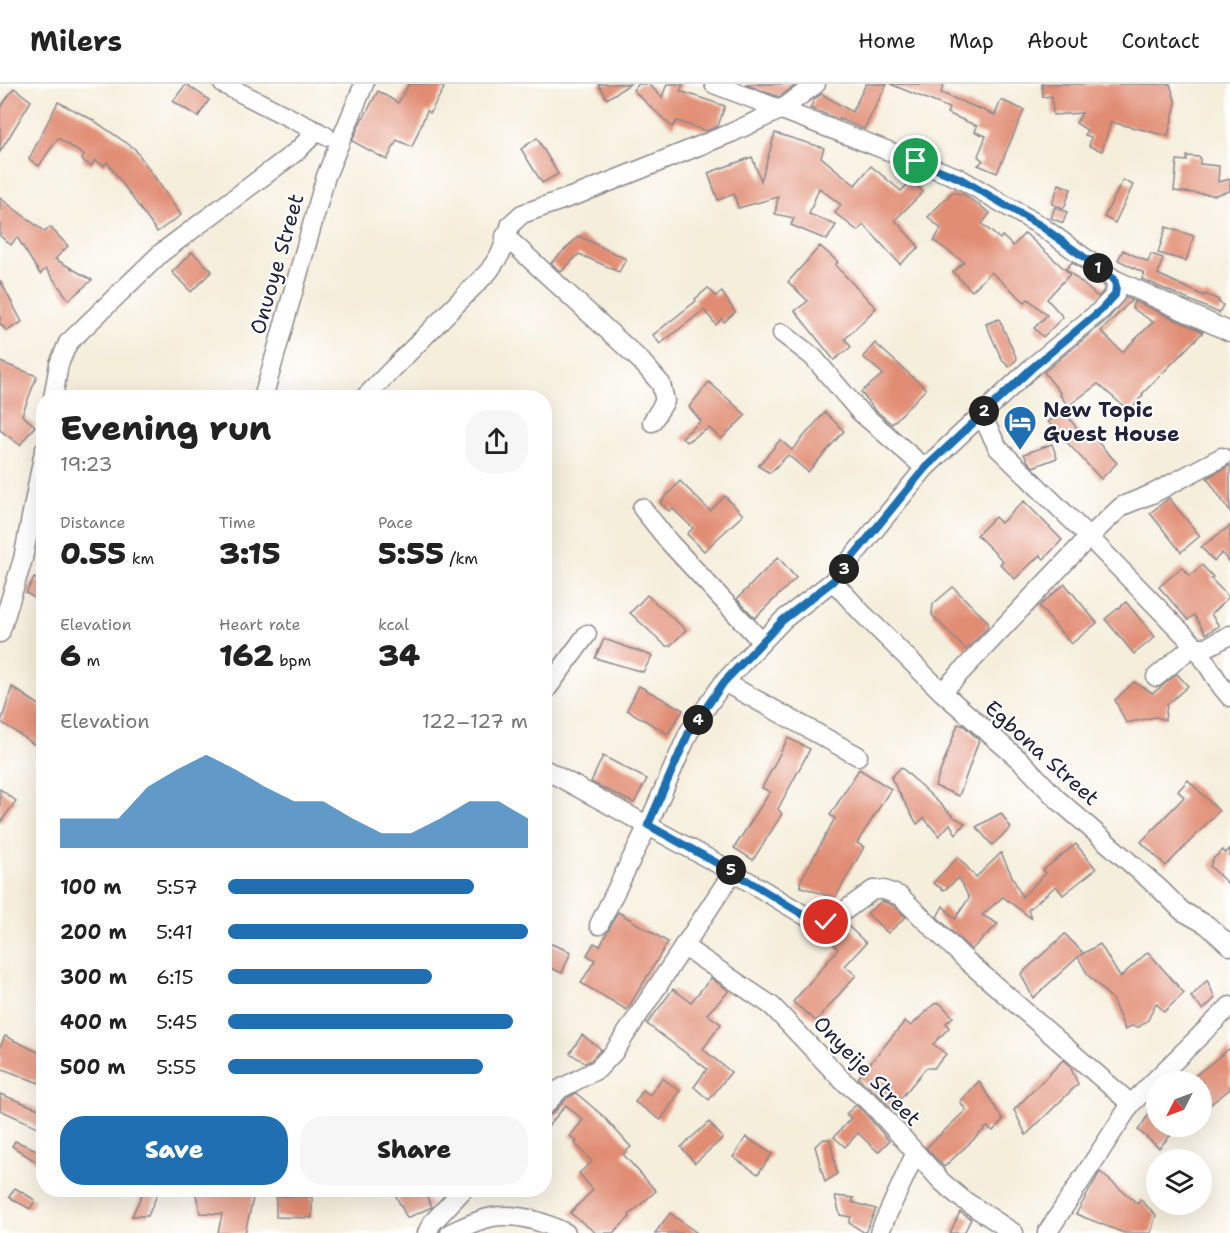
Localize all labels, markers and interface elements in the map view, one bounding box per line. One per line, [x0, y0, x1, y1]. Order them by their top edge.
text: Milers [30, 22, 122, 60]
text: Home [858, 27, 916, 55]
text: Map [949, 27, 994, 55]
text: About [1027, 27, 1088, 55]
text: Contact [1121, 27, 1200, 55]
pin [890, 135, 941, 186]
icon: arrive [899, 144, 932, 177]
street label: Onuoye Street [244, 190, 310, 338]
pin: 1 [1083, 253, 1113, 283]
text: 1 [1094, 257, 1102, 278]
pin: 2 [969, 396, 999, 426]
place label: New Topic Guest House [1043, 396, 1180, 448]
text: 2 [978, 400, 990, 421]
hotel icon: New Topic Guest House [1002, 404, 1038, 451]
text: Evening run [60, 406, 271, 451]
button: share [465, 410, 528, 473]
text: 19:23 [60, 451, 113, 477]
text: Distance [60, 512, 126, 533]
text: Time [219, 512, 256, 533]
text: Pace [378, 512, 413, 533]
text: 0.55 [60, 533, 126, 574]
text: 3:15 [219, 533, 281, 574]
text: 5:55 [378, 533, 444, 574]
text: km [126, 548, 154, 569]
text: /km [444, 548, 478, 569]
pin: 3 [829, 554, 859, 584]
text: 3 [838, 558, 850, 579]
text: Elevation [60, 614, 132, 635]
text: Heart rate [219, 614, 301, 635]
text: kcal [378, 614, 409, 635]
text: 6 [60, 635, 81, 676]
text: 162 [219, 635, 274, 676]
text: 34 [378, 635, 420, 676]
text: m [81, 650, 100, 671]
text: bpm [274, 650, 311, 671]
street label: Egbona Street [979, 694, 1105, 812]
pin: 4 [683, 705, 713, 735]
text: Elevation [60, 708, 150, 734]
text: 122–127 m [422, 708, 528, 734]
text: 4 [692, 709, 704, 730]
pin: 5 [716, 855, 746, 885]
text: 5 [726, 859, 736, 880]
text: 100 m [60, 874, 122, 900]
text: 5:57 [156, 874, 198, 900]
pin [800, 896, 851, 947]
icon: check [809, 905, 842, 938]
text: 200 m [60, 919, 127, 945]
text: 5:41 [156, 919, 193, 945]
text: 300 m [60, 964, 127, 990]
text: 6:15 [156, 964, 194, 990]
text: 400 m [60, 1009, 127, 1035]
text: 5:45 [156, 1009, 197, 1035]
street label: Onyeije Street [807, 1010, 927, 1132]
text: 500 m [60, 1054, 126, 1080]
text: 5:55 [156, 1054, 196, 1080]
north arrow [1146, 1071, 1212, 1137]
map controls [1146, 1071, 1212, 1215]
button: Save [60, 1116, 288, 1185]
button: Share [300, 1116, 528, 1185]
button: layers [1146, 1149, 1212, 1215]

